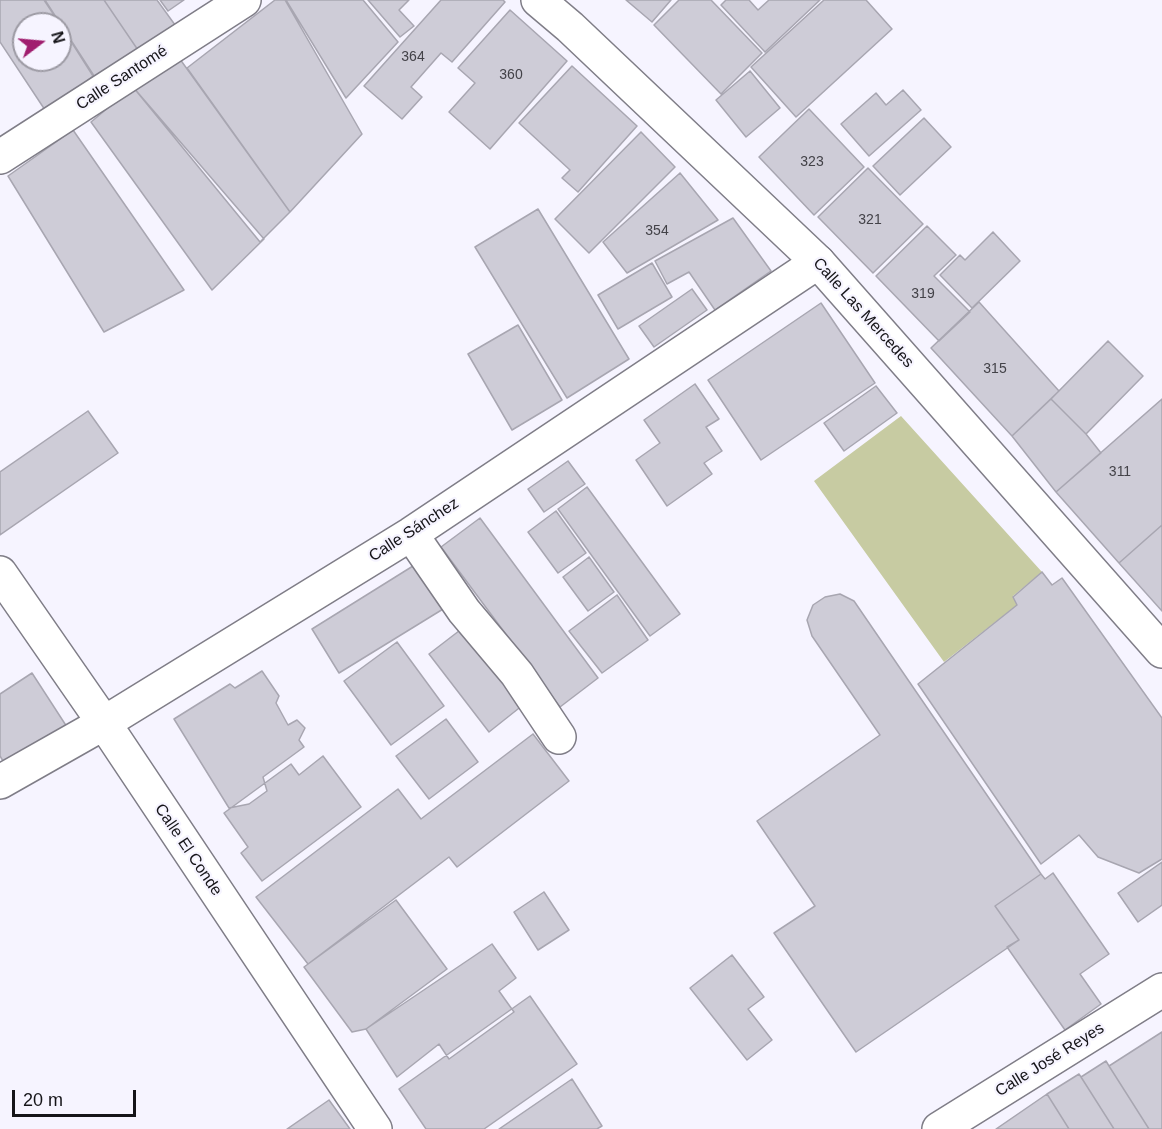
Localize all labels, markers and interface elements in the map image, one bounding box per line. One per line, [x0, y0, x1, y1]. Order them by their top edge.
north arrow [12, 12, 72, 72]
text: N [48, 30, 68, 45]
street label: Calle Santomé [73, 41, 171, 115]
house number: 364 [401, 49, 425, 65]
house number: 360 [499, 67, 523, 83]
house number: 323 [800, 154, 824, 170]
house number: 321 [858, 212, 882, 228]
house number: 354 [645, 223, 669, 239]
street label: Calle Las Mercedes [809, 254, 917, 372]
house number: 319 [911, 286, 935, 302]
house number: 315 [983, 361, 1007, 377]
house number: 311 [1109, 464, 1131, 480]
street label: Calle Sánchez [366, 494, 462, 566]
street label: Calle El Conde [150, 800, 226, 900]
street label: Calle José Reyes [992, 1019, 1108, 1101]
scale bar [15, 1078, 140, 1116]
text: 20 m [23, 1090, 63, 1110]

